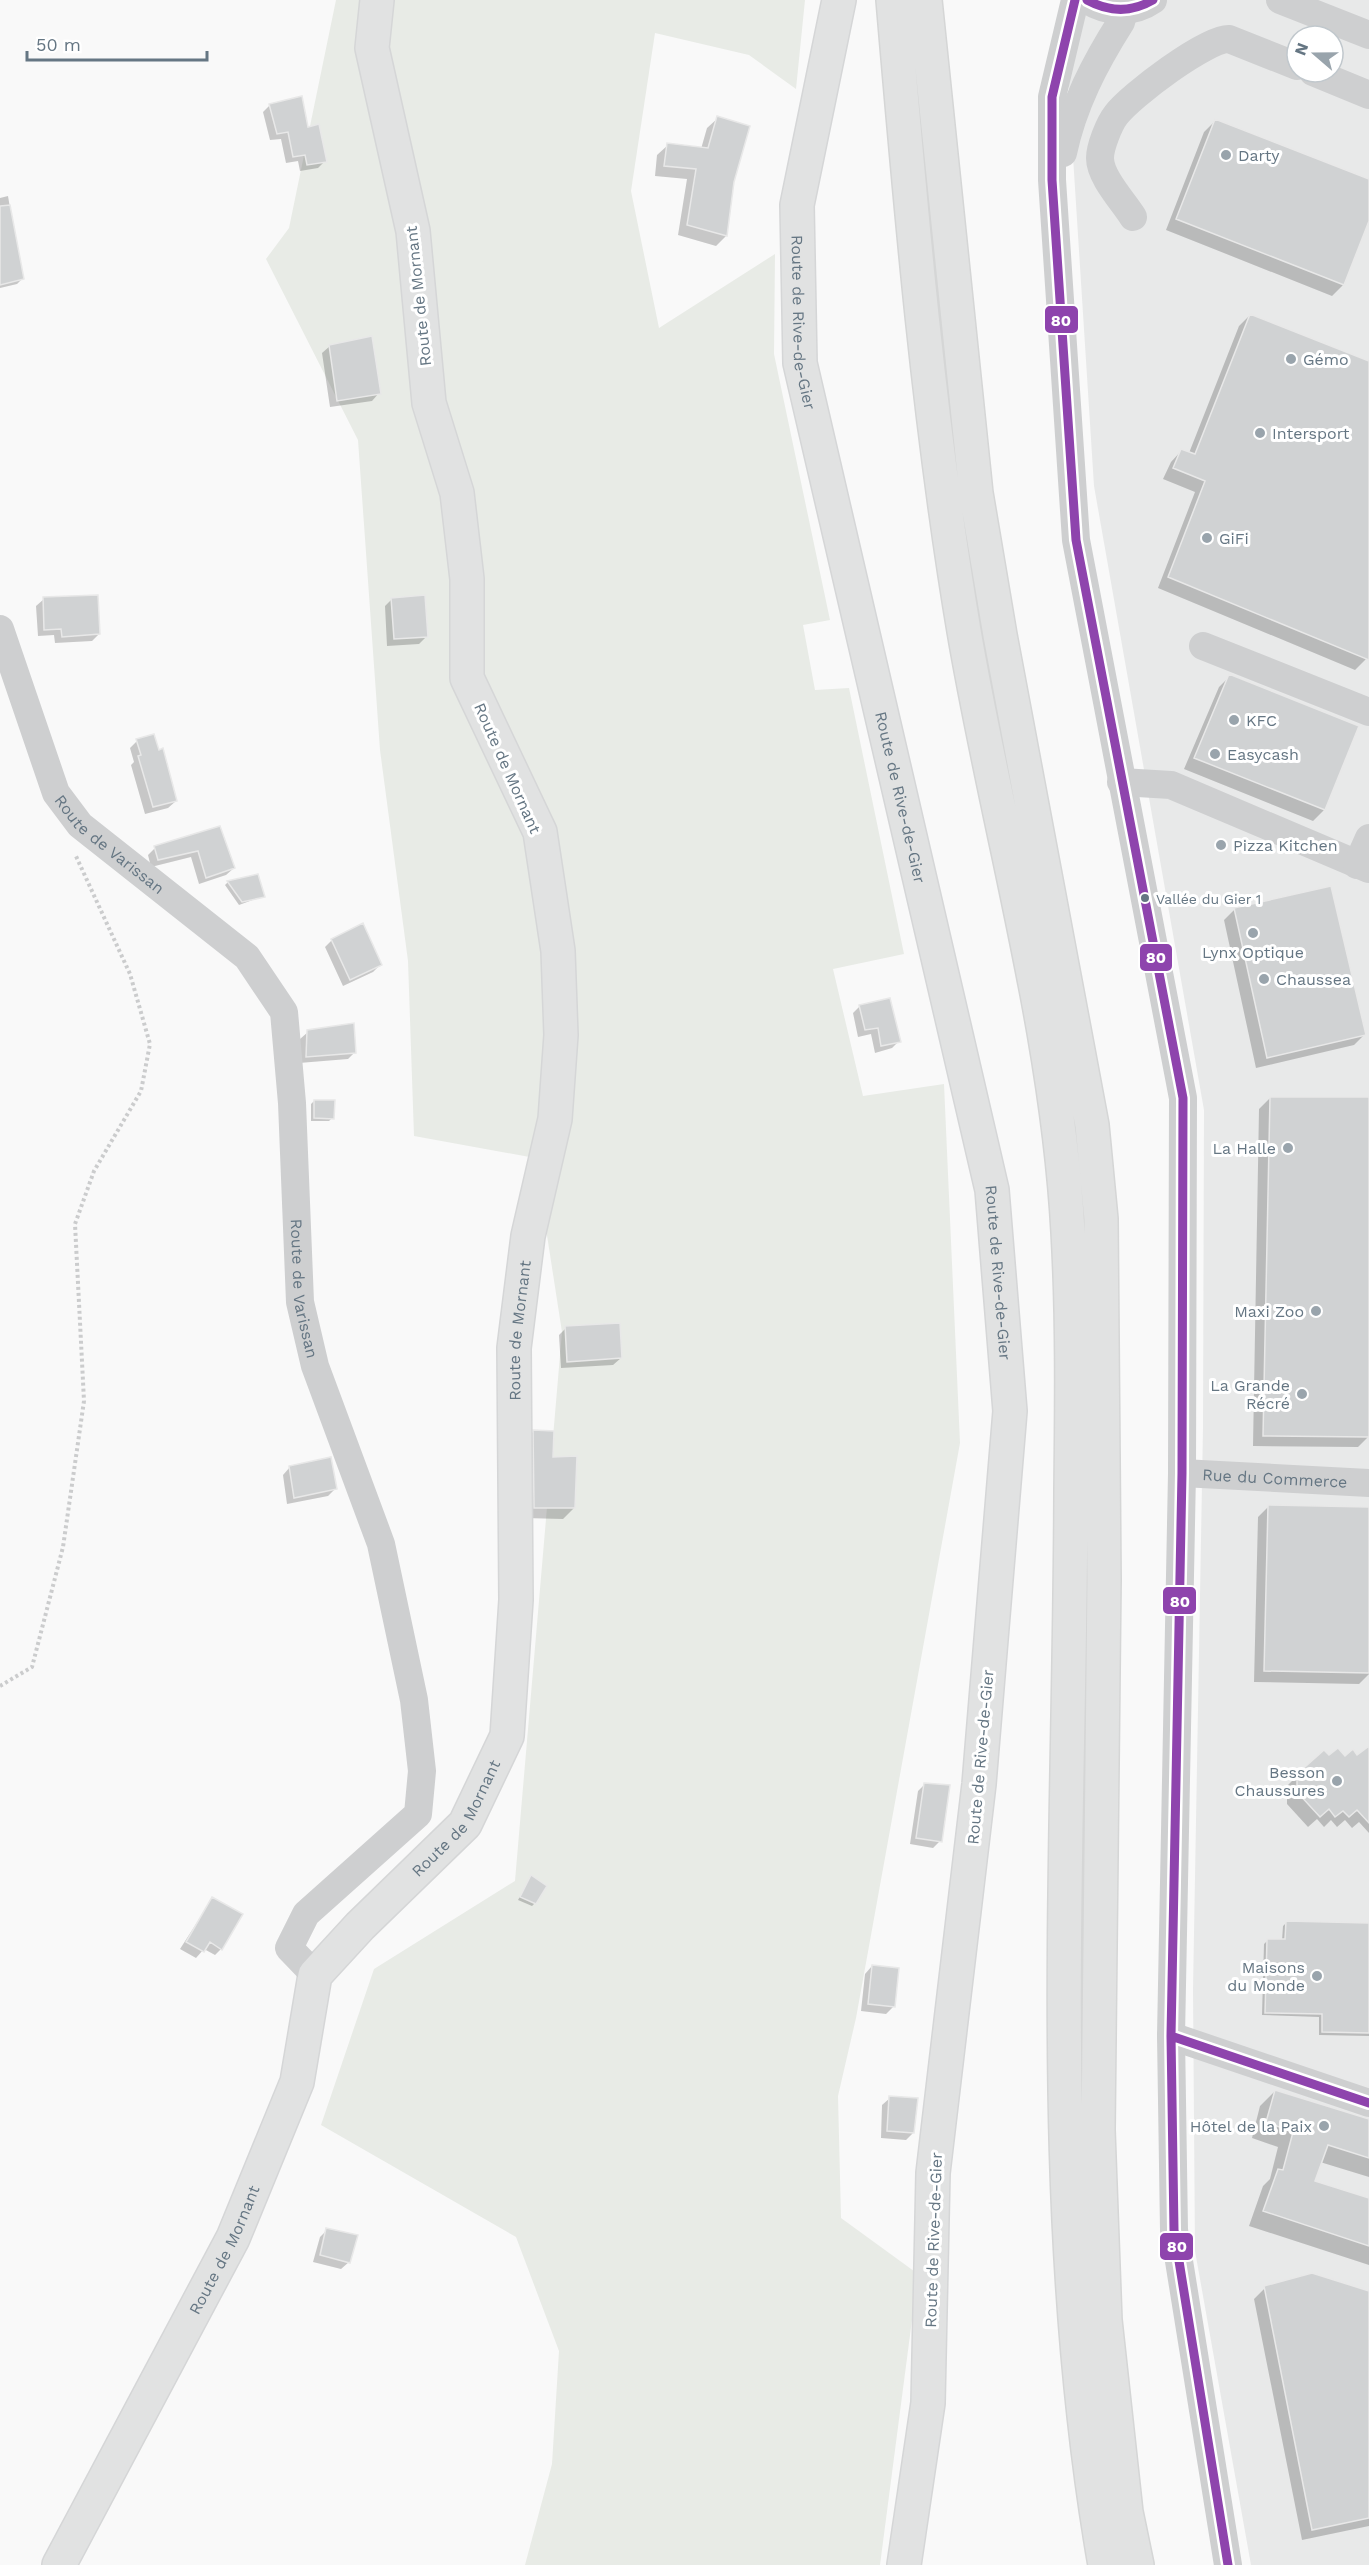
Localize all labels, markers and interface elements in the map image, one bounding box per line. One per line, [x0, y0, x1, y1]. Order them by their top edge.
scale bar [27, 24, 207, 62]
north arrow [1285, 24, 1345, 84]
text: 50 m [36, 34, 81, 55]
text: N [1290, 40, 1312, 58]
place label: Darty [1238, 146, 1280, 165]
marker: Darty [1219, 148, 1233, 162]
street label: Route de Mornant [402, 225, 435, 367]
street label: Route de Rive-de-Gier [788, 235, 820, 412]
line badge: 80 [1044, 305, 1079, 334]
text: 80 [1051, 311, 1071, 330]
place label: Gémo [1303, 350, 1349, 369]
marker: Gémo [1284, 352, 1298, 366]
place label: Intersport [1272, 424, 1350, 443]
marker: Intersport [1253, 426, 1267, 440]
place label: GiFi [1219, 529, 1249, 548]
marker: GiFi [1200, 531, 1214, 545]
street label: Route de Mornant [470, 700, 545, 837]
street label: Route de Rive-de-Gier [871, 710, 930, 885]
place label: KFC [1246, 711, 1277, 730]
marker: KFC [1227, 713, 1241, 727]
place label: Easycash [1227, 745, 1299, 764]
marker: Easycash [1208, 747, 1222, 761]
street label: Route de Varissan [51, 791, 168, 898]
place label: Pizza Kitchen [1233, 836, 1338, 855]
marker: Pizza Kitchen [1214, 838, 1228, 852]
place label: Vallée du Gier 1 [1156, 891, 1261, 907]
marker: Vallée du Gier 1 [1139, 892, 1151, 904]
marker: Lynx Optique [1246, 926, 1260, 940]
line badge: 80 [1139, 943, 1173, 972]
place label: Lynx Optique [1202, 943, 1304, 962]
text: 80 [1146, 948, 1166, 967]
place label: Chaussea [1276, 970, 1351, 989]
marker: Chaussea [1257, 972, 1271, 986]
place label: La Halle [1213, 1139, 1276, 1158]
marker: La Halle [1281, 1141, 1295, 1155]
street label: Route de Rive-de-Gier [982, 1184, 1015, 1361]
street label: Route de Varissan [287, 1218, 322, 1360]
street label: Route de Mornant [505, 1259, 535, 1401]
place label: Maxi Zoo [1234, 1302, 1304, 1321]
marker: Maxi Zoo [1309, 1304, 1323, 1318]
place label: La Grande Récré [1210, 1376, 1290, 1413]
marker: La Grande Récré [1295, 1387, 1309, 1401]
street label: Rue du Commerce [1202, 1465, 1348, 1492]
line badge: 80 [1162, 1586, 1197, 1615]
text: 80 [1170, 1592, 1190, 1611]
street label: Route de Rive-de-Gier [963, 1668, 998, 1845]
street label: Route de Mornant [408, 1757, 504, 1881]
place label: Besson Chaussures [1235, 1763, 1325, 1800]
marker: Besson Chaussures [1330, 1774, 1344, 1788]
place label: Maisons du Monde [1227, 1958, 1305, 1995]
marker: Maisons du Monde [1310, 1969, 1324, 1983]
place label: Hôtel de la Paix [1190, 2117, 1312, 2136]
marker: Hôtel de la Paix [1317, 2119, 1331, 2133]
street label: Route de Rive-de-Gier [921, 2152, 946, 2328]
street label: Route de Mornant [185, 2182, 264, 2318]
line badge: 80 [1159, 2232, 1194, 2261]
text: 80 [1167, 2237, 1187, 2256]

